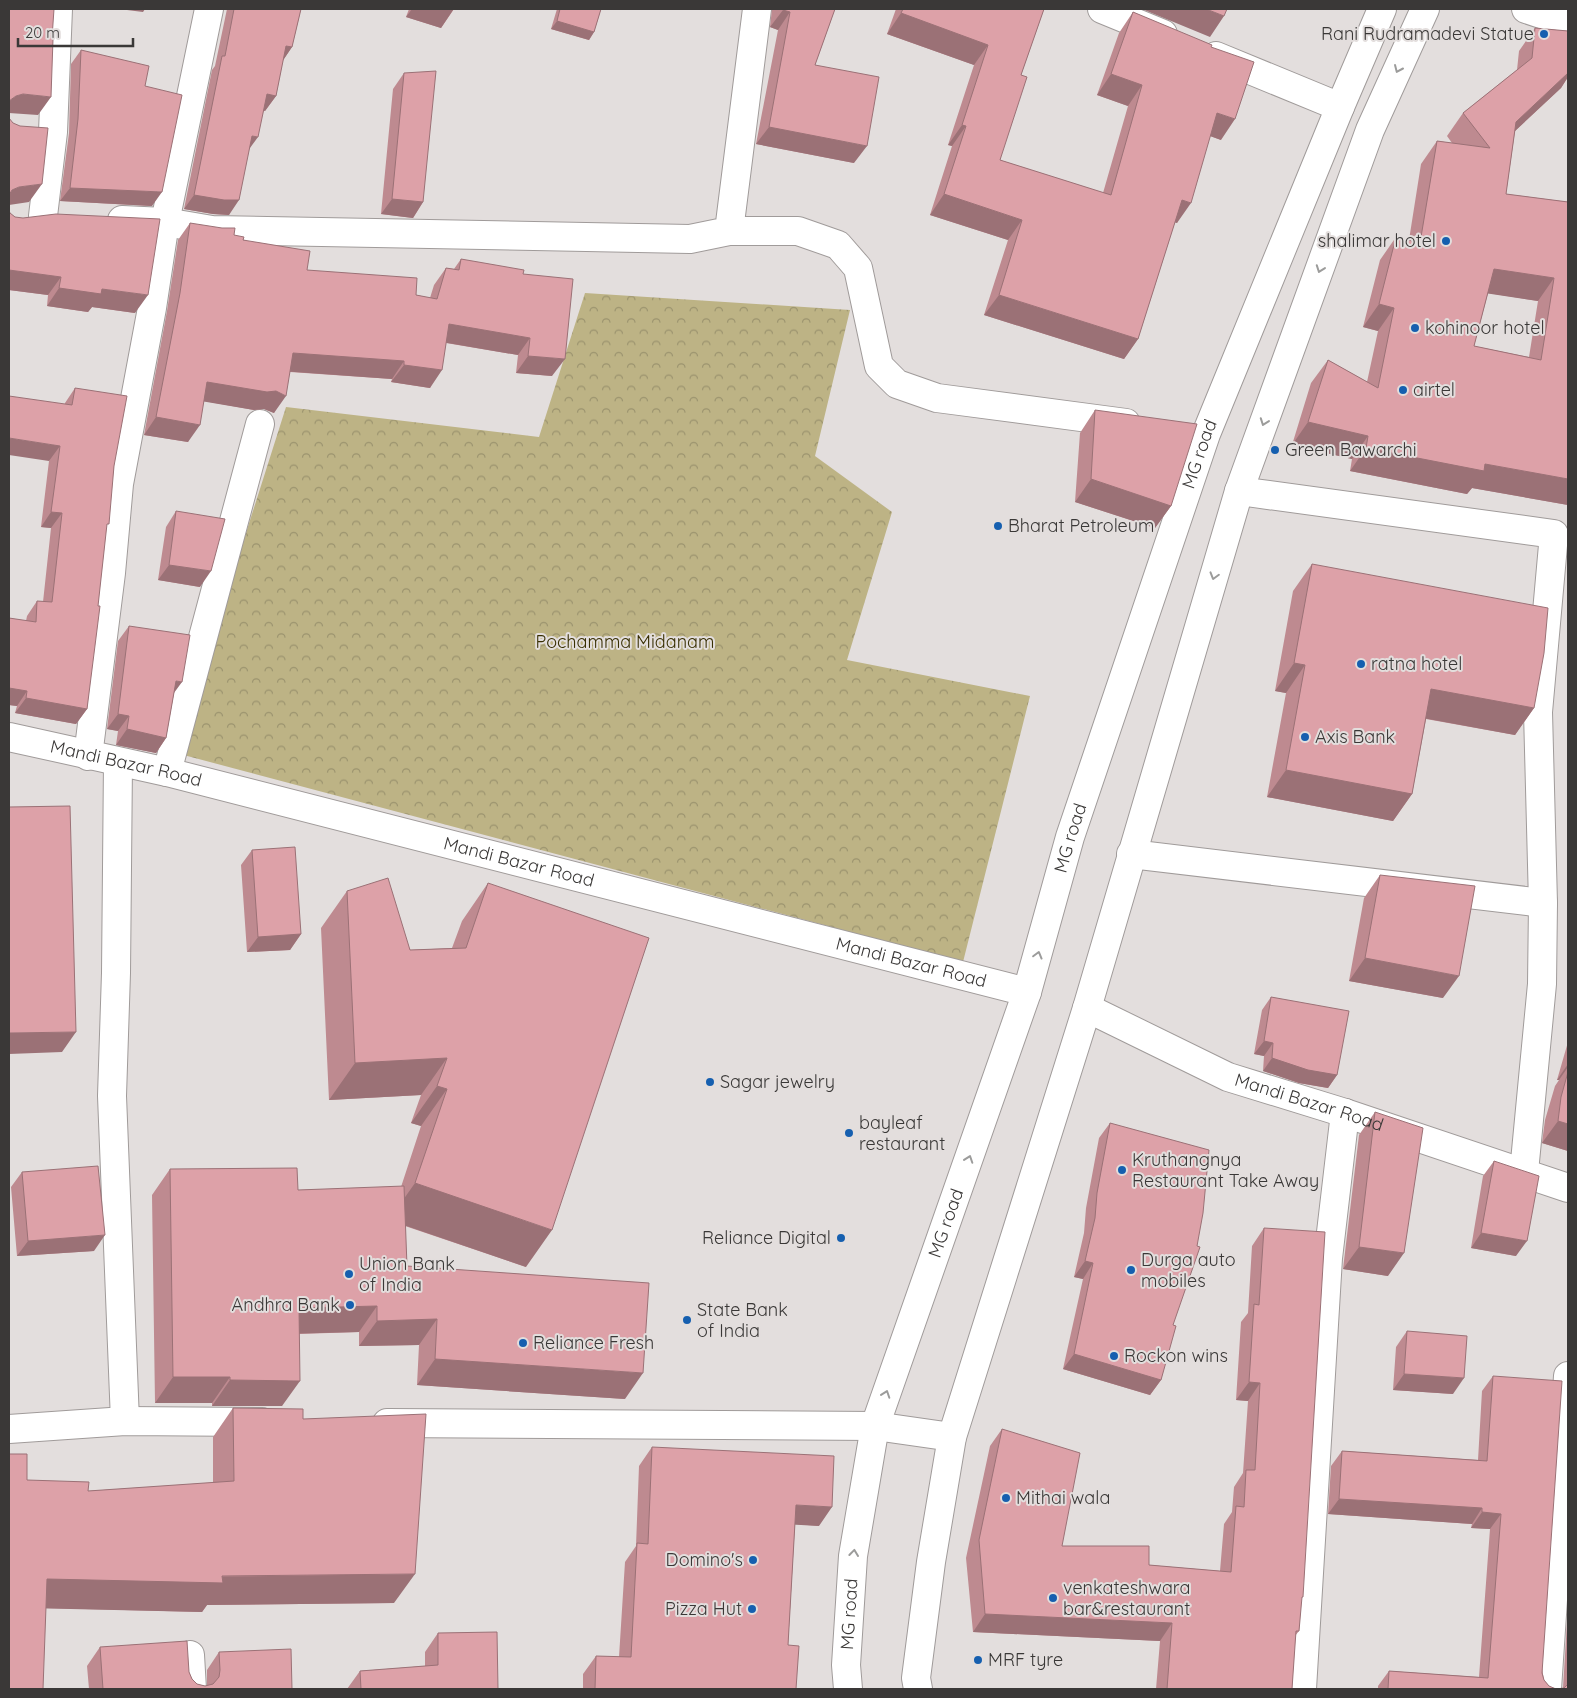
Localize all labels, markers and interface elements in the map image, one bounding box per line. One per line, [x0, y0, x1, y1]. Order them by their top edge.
scale bar [18, 15, 132, 47]
place label: Rani Rudramadevi Statue [1321, 22, 1534, 45]
text: 20 m [25, 23, 60, 42]
marker: Rani Rudramadevi Statue [1538, 28, 1550, 40]
one-way arrow [1394, 64, 1404, 73]
place label: shalimar hotel [1318, 229, 1436, 252]
marker: shalimar hotel [1440, 235, 1452, 247]
one-way arrow [1316, 264, 1326, 273]
place label: kohinoor hotel [1425, 316, 1545, 339]
marker: kohinoor hotel [1409, 322, 1421, 334]
place label: airtel [1413, 378, 1455, 401]
marker: airtel [1397, 384, 1409, 396]
street label: MG road [1176, 416, 1222, 492]
one-way arrow [1260, 417, 1270, 426]
place label: Green Bawarchi [1285, 438, 1417, 461]
marker: Green Bawarchi [1269, 444, 1281, 456]
place label: Bharat Petroleum [1008, 514, 1154, 537]
marker: Bharat Petroleum [992, 520, 1004, 532]
one-way arrow [1209, 572, 1219, 580]
park label: Pochamma Midanam [536, 630, 714, 653]
place label: ratna hotel [1371, 652, 1462, 675]
marker: ratna hotel [1355, 658, 1367, 670]
place label: Axis Bank [1315, 725, 1395, 748]
marker: Axis Bank [1299, 731, 1311, 743]
street label: Mandi Bazar Road [48, 735, 204, 791]
street label: MG road [1049, 800, 1092, 875]
street label: Mandi Bazar Road [441, 831, 597, 892]
street label: Mandi Bazar Road [834, 932, 989, 992]
one-way arrow [1032, 951, 1042, 960]
street label: Mandi Bazar Road [1232, 1068, 1387, 1136]
place label: Sagar jewelry [720, 1070, 835, 1093]
marker: Sagar jewelry [704, 1076, 716, 1088]
place label: bayleaf restaurant [859, 1111, 945, 1155]
marker: bayleaf restaurant [843, 1127, 855, 1139]
place label: Kruthangnya Restaurant Take Away [1132, 1148, 1319, 1192]
one-way arrow [963, 1155, 973, 1163]
marker: Kruthangnya Restaurant Take Away [1116, 1164, 1128, 1176]
street label: MG road [923, 1185, 968, 1261]
place label: Reliance Digital [702, 1226, 831, 1249]
marker: Reliance Digital [835, 1232, 847, 1244]
place label: Durga auto mobiles [1141, 1248, 1236, 1292]
place label: Union Bank of India [359, 1252, 455, 1296]
marker: Durga auto mobiles [1125, 1264, 1137, 1276]
marker: Union Bank of India [343, 1268, 355, 1280]
place label: Andhra Bank [232, 1293, 340, 1316]
place label: State Bank of India [697, 1298, 788, 1342]
marker: Andhra Bank [344, 1299, 356, 1311]
marker: State Bank of India [681, 1314, 693, 1326]
place label: Reliance Fresh [533, 1331, 654, 1354]
marker: Reliance Fresh [517, 1337, 529, 1349]
place label: Rockon wins [1124, 1344, 1228, 1367]
marker: Rockon wins [1108, 1350, 1120, 1362]
one-way arrow [880, 1391, 890, 1399]
place label: Mithai wala [1016, 1486, 1110, 1509]
marker: Mithai wala [1000, 1492, 1012, 1504]
place label: Domino's [666, 1548, 743, 1571]
one-way arrow [848, 1549, 859, 1557]
marker: Domino's [747, 1554, 759, 1566]
place label: venkateshwara bar&restaurant [1063, 1576, 1190, 1620]
street label: MG road [835, 1578, 863, 1651]
marker: venkateshwara bar&restaurant [1047, 1592, 1059, 1604]
place label: Pizza Hut [665, 1597, 742, 1620]
marker: Pizza Hut [746, 1603, 758, 1615]
place label: MRF tyre [988, 1648, 1063, 1671]
marker: MRF tyre [972, 1654, 984, 1666]

